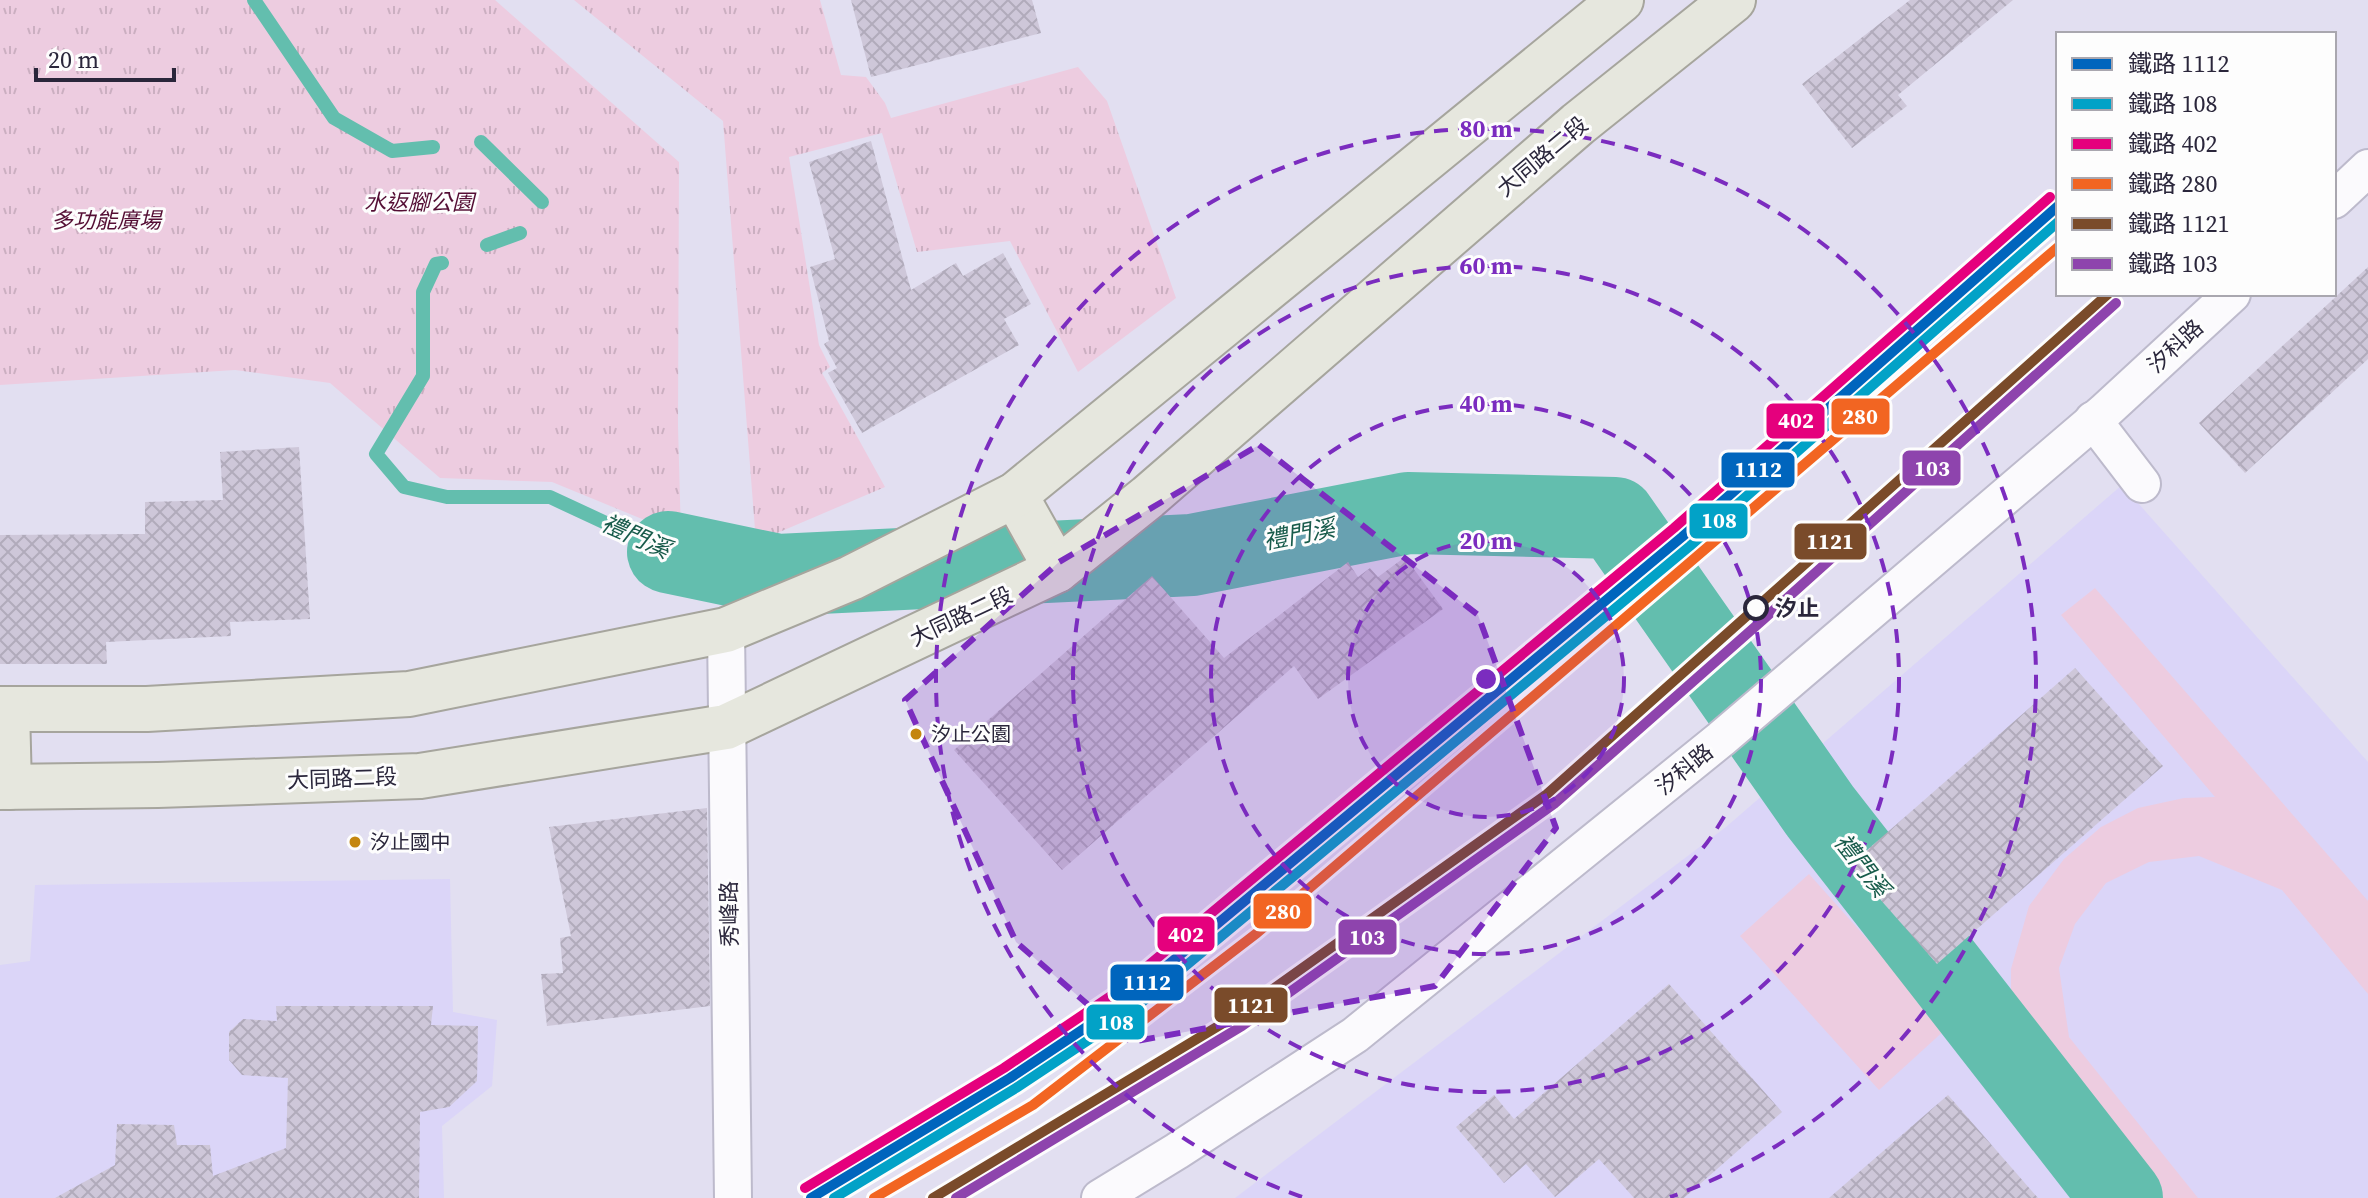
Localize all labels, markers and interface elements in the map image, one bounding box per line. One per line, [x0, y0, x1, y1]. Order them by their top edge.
scale bar [36, 32, 174, 82]
legend [2056, 32, 2336, 296]
text: 20 m [48, 43, 99, 76]
text: 鐵路 1112 [2128, 47, 2230, 80]
text: 鐵路 108 [2128, 87, 2218, 120]
street label: 大同路二段 [1490, 109, 1594, 203]
text: 80 m [1460, 112, 1513, 145]
text: 鐵路 402 [2128, 127, 2218, 160]
text: 鐵路 280 [2128, 167, 2218, 200]
park label: 水返腳公園 [364, 187, 477, 217]
park label: 多功能廣場 [51, 205, 164, 235]
text: 鐵路 1121 [2128, 207, 2230, 240]
text: 鐵路 103 [2128, 247, 2218, 280]
text: 60 m [1460, 249, 1513, 282]
street label: 汐科路 [2141, 313, 2209, 379]
text: 40 m [1460, 387, 1513, 420]
line badge: 280 [1830, 397, 1891, 436]
text: 280 [1842, 401, 1878, 431]
line badge: 402 [1765, 402, 1826, 440]
text: 402 [1778, 405, 1814, 435]
line badge: 103 [1901, 449, 1962, 487]
line badge: 1112 [1720, 451, 1796, 489]
text: 103 [1914, 453, 1950, 483]
text: 1112 [1734, 454, 1782, 484]
line badge: 108 [1688, 502, 1749, 540]
text: 108 [1701, 505, 1737, 535]
water label: 禮門溪 [596, 506, 678, 567]
water label: 禮門溪 [1261, 510, 1340, 557]
line badge: 1121 [1793, 522, 1868, 561]
text: 20 m [1460, 524, 1513, 557]
text: 1121 [1806, 526, 1854, 556]
street label: 大同路二段 [905, 579, 1017, 653]
place label: 汐止 [1775, 593, 1819, 623]
marker: 汐止 [1744, 596, 1768, 620]
centre of rings [1472, 665, 1500, 693]
place label: 汐止公園 [931, 720, 1011, 748]
marker: 汐止公園 [908, 726, 924, 742]
street label: 汐科路 [1649, 737, 1719, 801]
street label: 大同路二段 [287, 761, 397, 795]
water label: 禮門溪 [1827, 826, 1899, 906]
place label: 汐止國中 [370, 828, 450, 856]
marker: 汐止國中 [347, 834, 363, 850]
street label: 秀峰路 [713, 881, 745, 947]
line badge: 280 [1252, 892, 1313, 930]
text: 280 [1265, 896, 1301, 926]
line badge: 402 [1156, 915, 1216, 953]
line badge: 103 [1337, 918, 1398, 956]
text: 402 [1168, 919, 1204, 949]
text: 103 [1349, 922, 1385, 952]
line badge: 1112 [1109, 963, 1185, 1002]
text: 1112 [1123, 967, 1171, 997]
line badge: 1121 [1213, 986, 1289, 1024]
text: 1121 [1227, 990, 1275, 1020]
line badge: 108 [1085, 1003, 1146, 1041]
text: 108 [1098, 1007, 1134, 1037]

